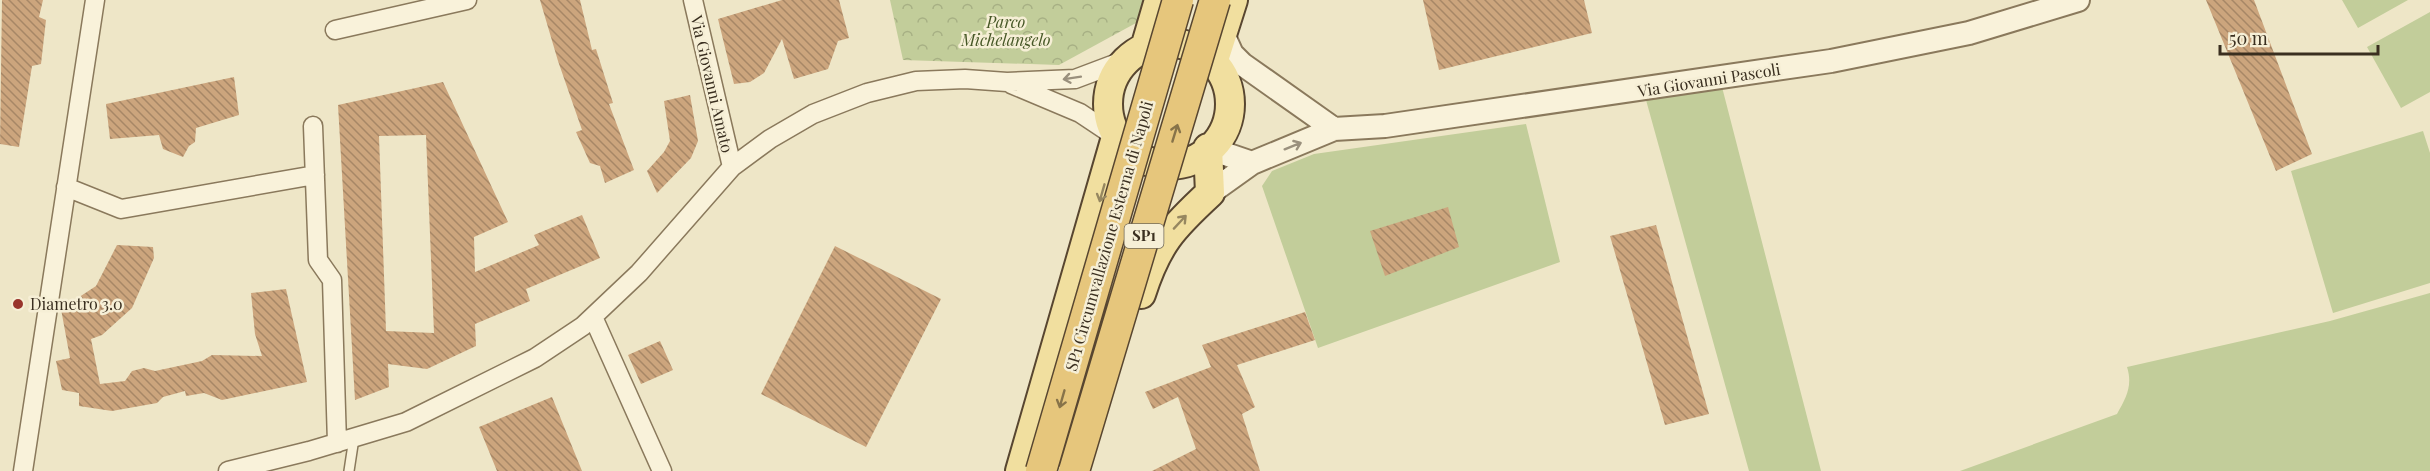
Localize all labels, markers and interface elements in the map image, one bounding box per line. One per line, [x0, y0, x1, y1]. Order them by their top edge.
park label: Parco Michelangelo [960, 11, 1051, 50]
street label: Via Giovanni Amato [686, 12, 739, 155]
scale bar [2220, 18, 2378, 56]
text: 50 m [2229, 26, 2268, 50]
street label: Via Giovanni Pascoli [1635, 58, 1782, 101]
one-way arrow [1063, 72, 1083, 83]
street label: SP1 Circumvallazione Esterna di Napoli [1061, 99, 1157, 373]
one-way arrow [1170, 124, 1181, 143]
one-way arrow [1283, 140, 1302, 151]
one-way arrow [1096, 183, 1107, 202]
one-way arrow [1173, 214, 1187, 229]
road number: SP1 [1124, 224, 1164, 248]
place label: Diametro 3.0 [30, 293, 123, 314]
marker: Diametro 3.0 [11, 297, 25, 311]
one-way arrow [1056, 389, 1067, 408]

